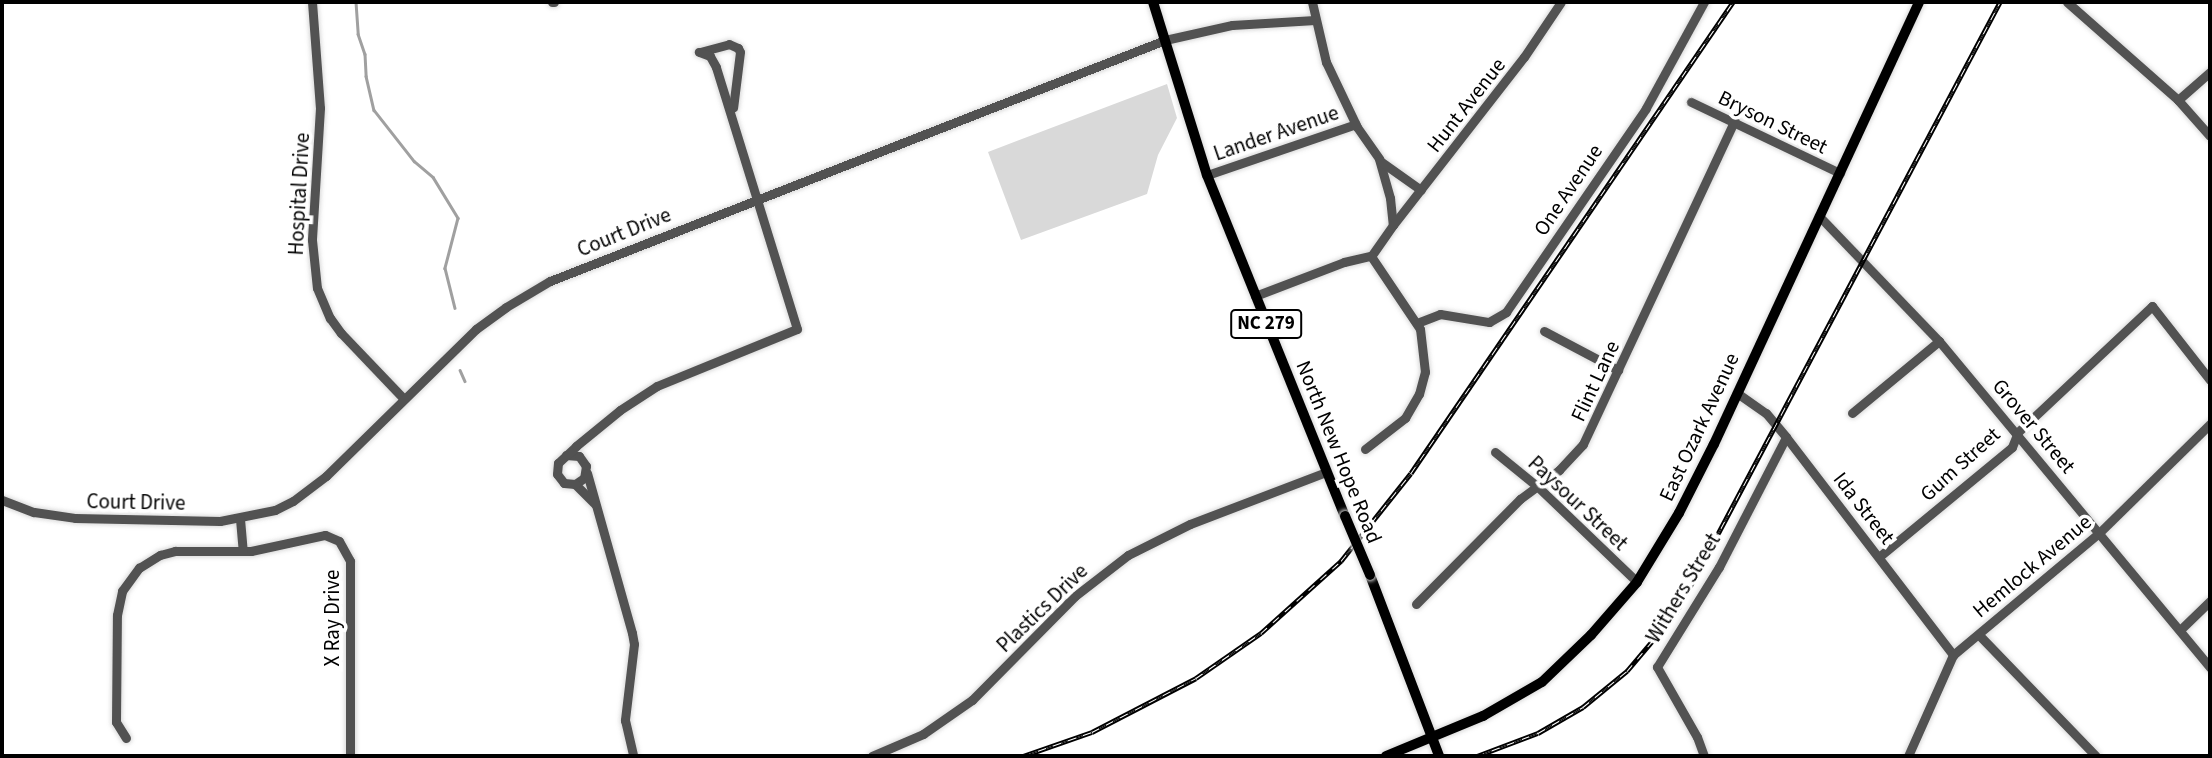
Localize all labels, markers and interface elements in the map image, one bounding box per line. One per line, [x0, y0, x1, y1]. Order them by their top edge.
street label: Hunt Avenue [1421, 53, 1511, 157]
street label: Bryson Street [1714, 85, 1832, 159]
street label: Lander Avenue [1210, 100, 1342, 166]
street label: Hospital Drive [283, 132, 315, 256]
street label: One Avenue [1528, 140, 1608, 240]
street label: Court Drive [573, 202, 675, 262]
road number: NC 279 [1229, 308, 1303, 340]
street label: Flint Lane [1565, 337, 1625, 425]
street label: East Ozark Avenue [1654, 349, 1744, 505]
street label: North New Hope Road [1291, 357, 1387, 547]
street label: Grover Street [1987, 374, 2081, 478]
street label: Gum Street [1915, 422, 2005, 506]
street label: Paysour Street [1523, 450, 1633, 556]
street label: Ida Street [1828, 467, 1900, 549]
street label: Court Drive [86, 489, 186, 515]
street label: Hemlock Avenue [1968, 509, 2096, 623]
street label: Withers Street [1640, 529, 1726, 647]
street label: Plastics Drive [991, 558, 1093, 658]
street label: X Ray Drive [319, 570, 345, 666]

